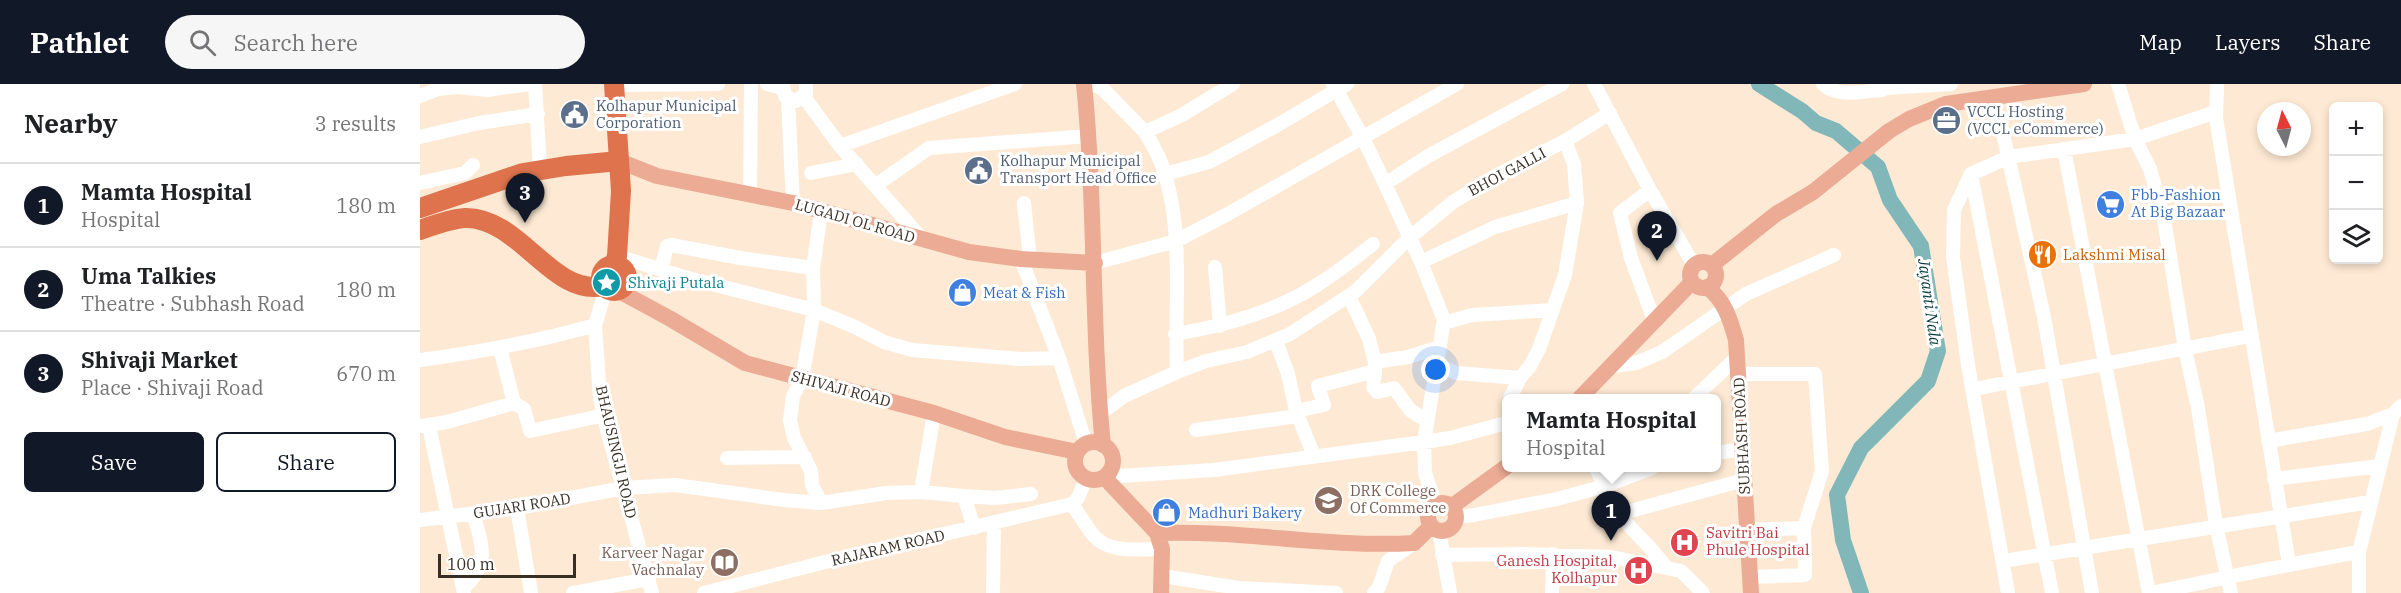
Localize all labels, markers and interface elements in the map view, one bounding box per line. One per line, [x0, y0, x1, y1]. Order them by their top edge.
search box [165, 15, 585, 69]
text: Pathlet [30, 24, 129, 61]
icon: search [186, 26, 219, 59]
text: Search here [234, 28, 358, 57]
text: Map [2139, 28, 2182, 56]
text: Layers [2215, 28, 2281, 56]
text: Share [2314, 28, 2371, 56]
place label: Kolhapur Municipal Corporation [596, 96, 737, 132]
public building icon: Kolhapur Municipal Corporation [559, 99, 591, 131]
place label: VCCL Hosting (VCCL eCommerce) [1967, 102, 2104, 138]
north arrow [2257, 102, 2311, 156]
map controls [2329, 102, 2383, 264]
button: + [2329, 102, 2383, 156]
office icon: VCCL Hosting (VCCL eCommerce) [1930, 105, 1962, 137]
text: Nearby [24, 106, 118, 140]
text: 3 results [315, 110, 396, 137]
street label: BHOI GALLI [1465, 143, 1549, 200]
place label: Kolhapur Municipal Transport Head Office [1000, 151, 1156, 187]
public building icon: Kolhapur Municipal Transport Head Office [963, 154, 995, 186]
button: − [2329, 156, 2383, 210]
pin: 3 [506, 174, 544, 223]
text: Mamta Hospital [81, 177, 252, 206]
place label: Fbb-Fashion At Big Bazaar [2131, 185, 2226, 221]
supermarket icon: Fbb-Fashion At Big Bazaar [2094, 188, 2126, 220]
text: 1 [38, 192, 50, 219]
text: 180 m [336, 192, 396, 219]
street label: LUGADI OL ROAD [793, 194, 917, 247]
text: Hospital [81, 206, 160, 233]
button: layers [2329, 210, 2383, 264]
pin: 2 [1638, 212, 1676, 261]
restaurant icon: Lakshmi Misal [2026, 239, 2058, 271]
place label: Lakshmi Misal [2063, 245, 2166, 264]
water label: Jayanti Nala [1914, 256, 1946, 347]
text: Uma Talkies [81, 261, 216, 290]
place icon: Shivaji Putala [591, 267, 623, 299]
place label: Shivaji Putala [628, 273, 725, 292]
text: 2 [38, 276, 50, 303]
text: 180 m [336, 276, 396, 303]
shop icon: Meat & Fish [946, 277, 978, 309]
place label: Meat & Fish [983, 283, 1066, 302]
text: Theatre · Subhash Road [81, 290, 305, 317]
text: Shivaji Market [81, 345, 238, 374]
your location [1421, 355, 1450, 384]
text: 3 [38, 360, 50, 387]
text: 670 m [336, 360, 396, 387]
street label: SHIVAJI ROAD [789, 366, 893, 411]
text: Place · Shivaji Road [81, 374, 264, 401]
street label: SUBHASH ROAD [1729, 377, 1754, 495]
street label: BHAUSINGJI ROAD [592, 383, 641, 520]
popup [1502, 394, 1721, 472]
text: Mamta Hospital [1526, 405, 1697, 434]
button: Save [24, 432, 204, 492]
button: Share [216, 432, 396, 492]
text: Hospital [1526, 434, 1606, 461]
place label: DRK College Of Commerce [1350, 481, 1446, 517]
school or university icon: DRK College Of Commerce [1313, 484, 1345, 516]
street label: GUJARI ROAD [472, 488, 572, 523]
pin: 1 [1592, 492, 1630, 541]
shop icon: Madhuri Bakery [1151, 497, 1183, 529]
place label: Madhuri Bakery [1188, 503, 1302, 522]
place label: Savitri Bai Phule Hospital [1706, 523, 1810, 559]
street label: RAJARAM ROAD [829, 525, 946, 570]
hospital icon: Savitri Bai Phule Hospital [1669, 526, 1701, 558]
place label: Karveer Nagar Vachnalay [602, 543, 704, 579]
library icon: Karveer Nagar Vachnalay [709, 546, 741, 578]
scale bar [438, 551, 576, 578]
place label: Ganesh Hospital, Kolhapur [1496, 551, 1617, 587]
text: 100 m [447, 554, 495, 574]
hospital icon: Ganesh Hospital, Kolhapur [1622, 554, 1654, 586]

